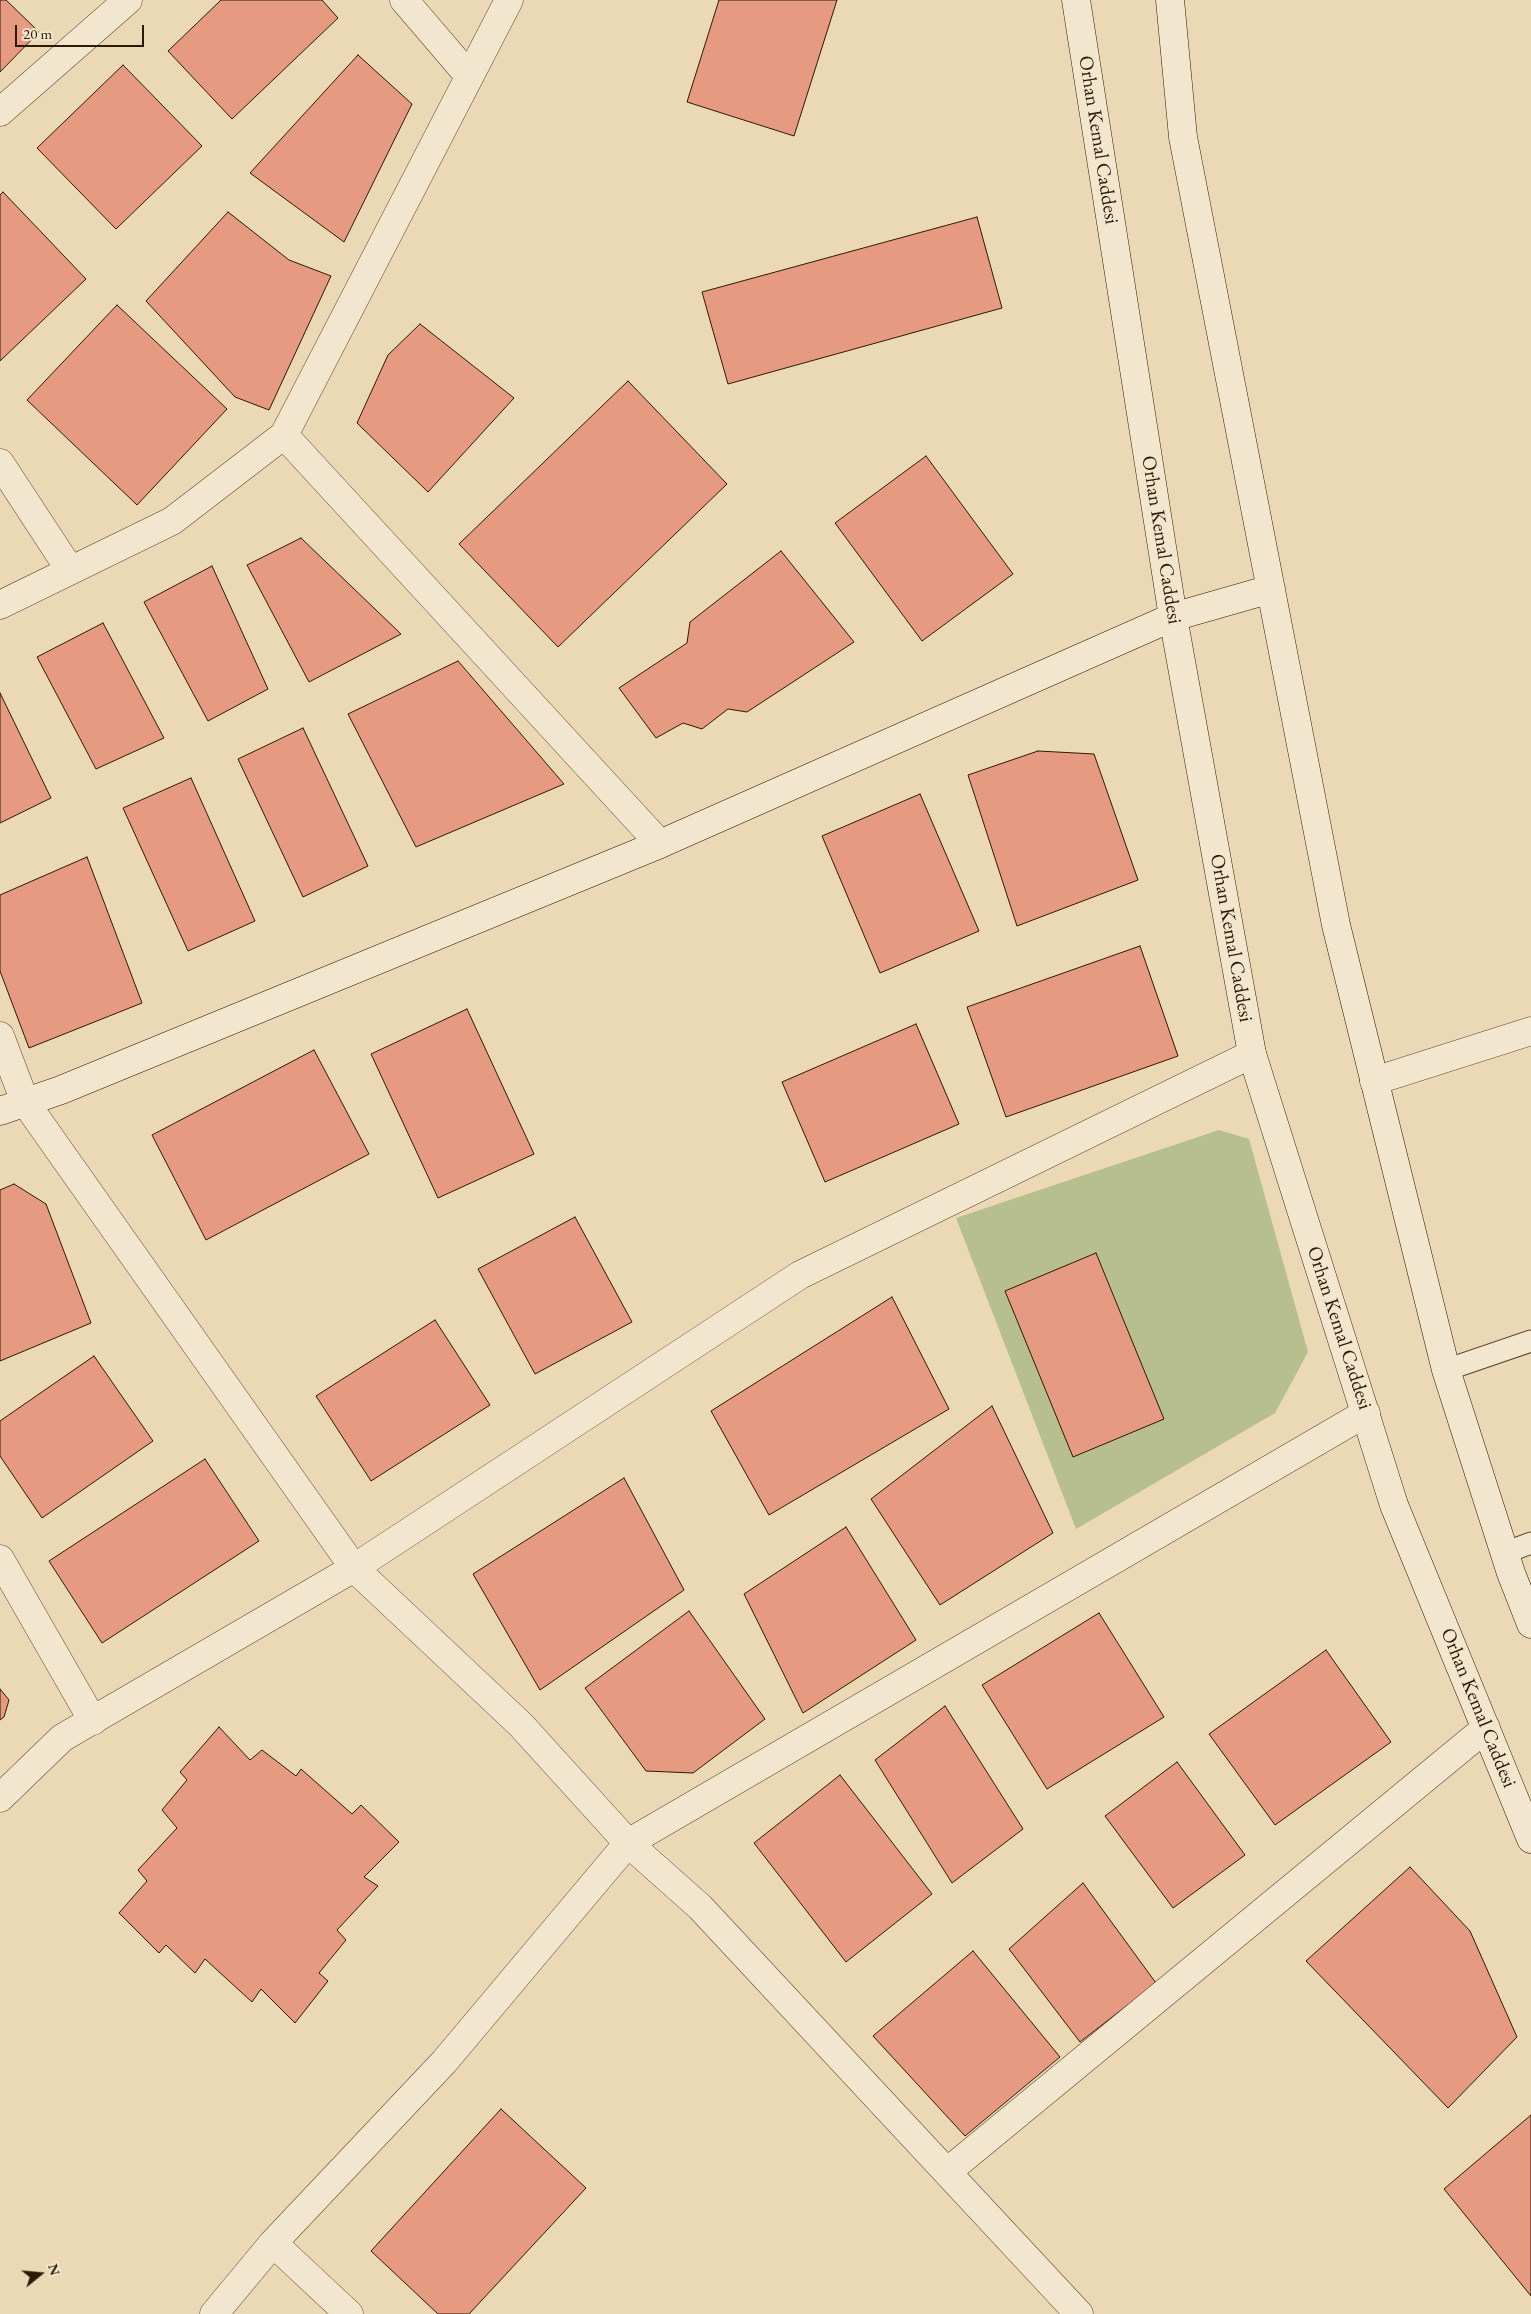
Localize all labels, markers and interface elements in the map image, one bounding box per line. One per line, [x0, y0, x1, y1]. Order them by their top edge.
scale bar [18, 15, 146, 47]
text: 20 m [23, 24, 52, 43]
street label: Orhan Kemal Caddesi [1073, 54, 1123, 226]
street label: Orhan Kemal Caddesi [1136, 454, 1186, 626]
street label: Orhan Kemal Caddesi [1204, 852, 1258, 1024]
street label: Orhan Kemal Caddesi [1301, 1243, 1377, 1413]
street label: Orhan Kemal Caddesi [1435, 1625, 1521, 1791]
north arrow [15, 2249, 65, 2299]
text: N [44, 2262, 65, 2278]

